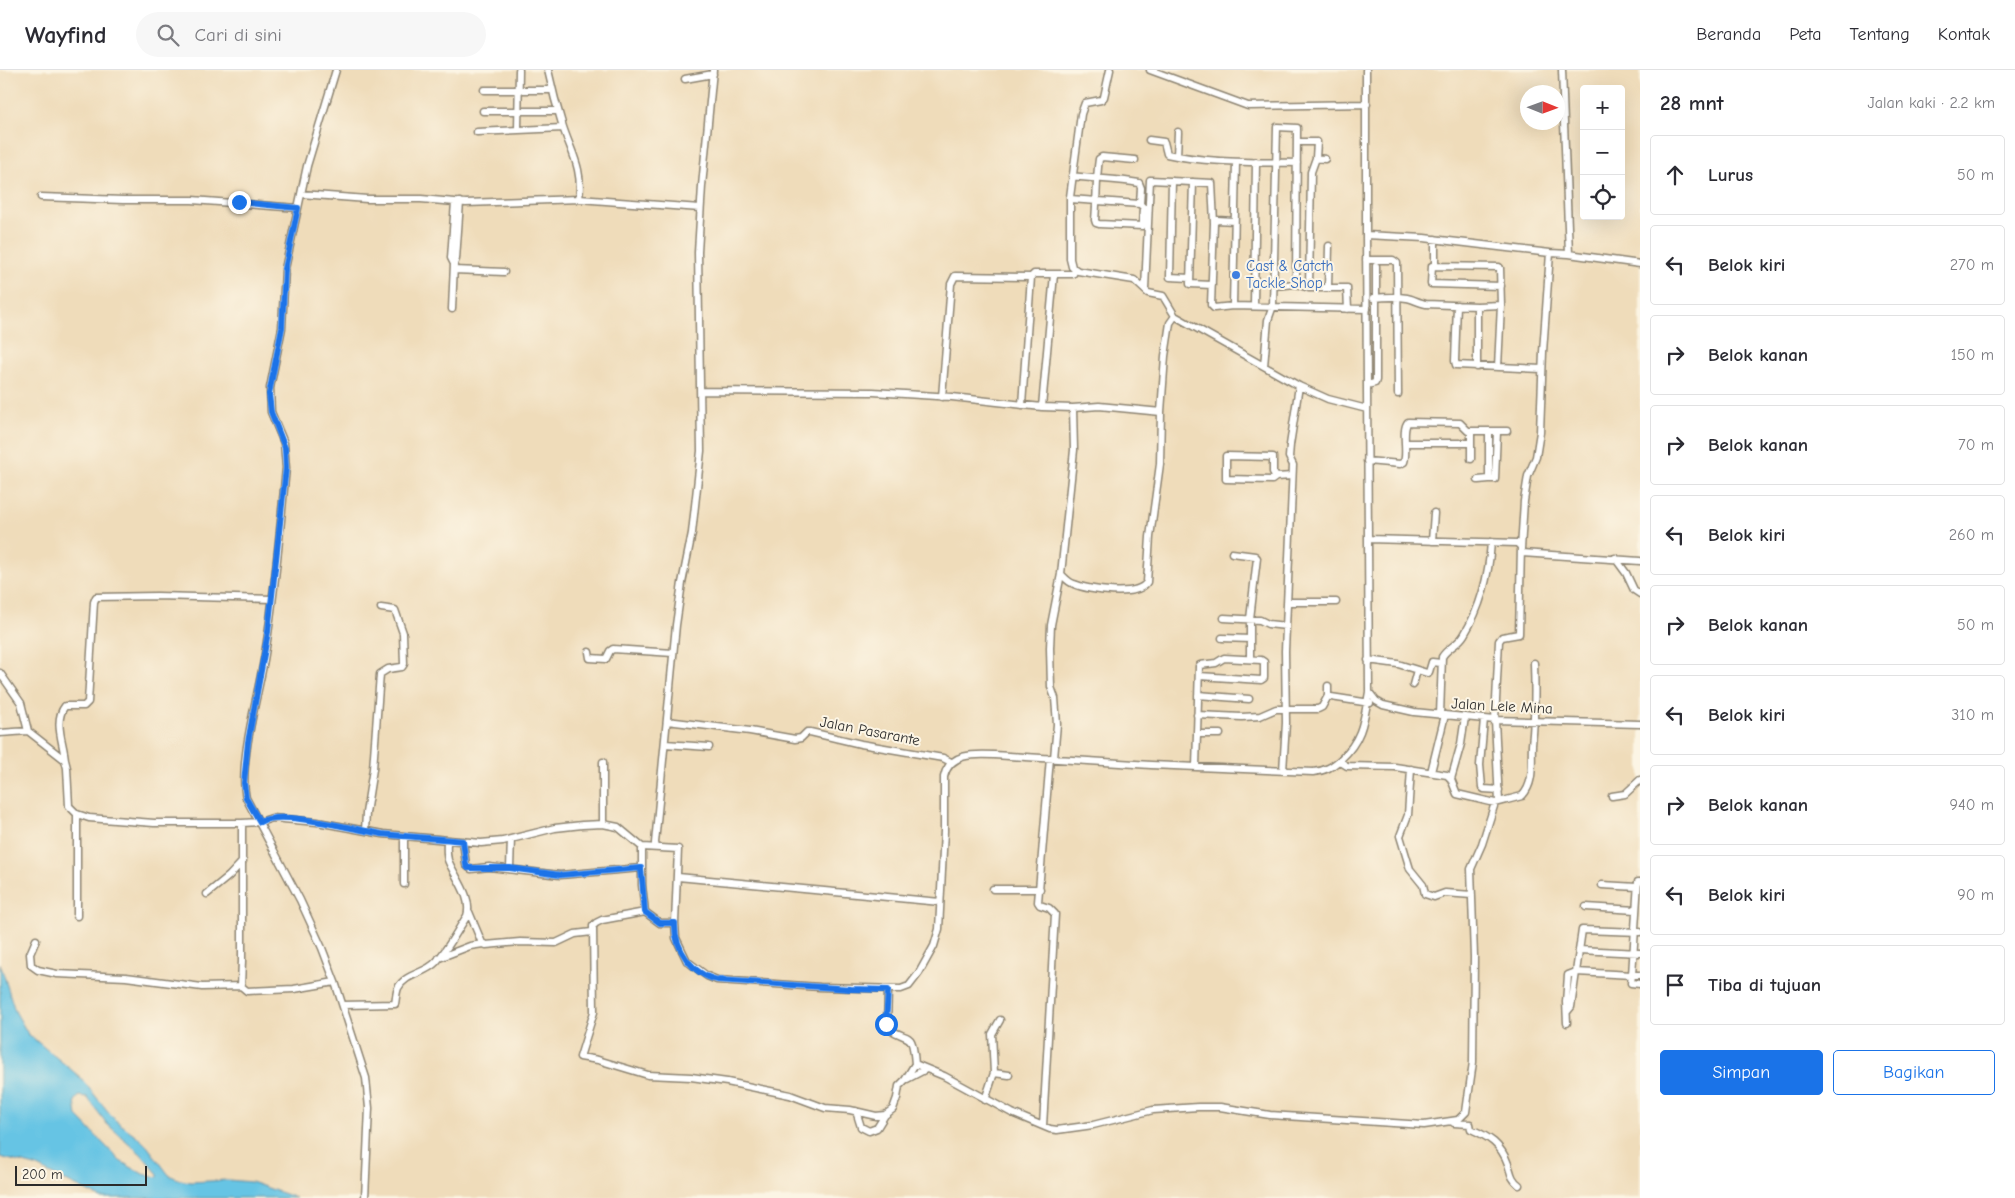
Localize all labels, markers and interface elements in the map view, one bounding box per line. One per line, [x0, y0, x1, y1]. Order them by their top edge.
search box [136, 12, 486, 57]
text: Wayfind [25, 21, 106, 49]
icon: search [154, 21, 182, 49]
text: Cari di sini [194, 24, 282, 46]
text: Beranda [1696, 24, 1761, 45]
text: Peta [1789, 24, 1821, 45]
text: Tentang [1849, 24, 1910, 45]
text: Kontak [1938, 24, 1990, 45]
north arrow [1520, 85, 1565, 130]
map controls [1580, 85, 1625, 220]
button: + [1580, 85, 1625, 130]
text: 28 mnt [1660, 91, 1724, 115]
text: Jalan kaki · 2.2 km [1867, 94, 1995, 112]
button: − [1580, 130, 1625, 175]
icon: ahead [1661, 161, 1689, 189]
text: Lurus [1708, 164, 1753, 186]
text: 50 m [1957, 166, 1994, 184]
button: locate [1580, 175, 1625, 220]
route end [228, 191, 251, 214]
icon: left [1661, 251, 1689, 279]
text: Belok kiri [1708, 254, 1785, 276]
text: 270 m [1950, 256, 1994, 274]
place label: Cast & Catcth Tackle Shop [1246, 257, 1334, 292]
marker: Cast & Catcth Tackle Shop [1230, 269, 1242, 281]
icon: right [1661, 341, 1689, 369]
text: Belok kanan [1708, 344, 1808, 366]
text: 150 m [1951, 346, 1994, 364]
icon: right [1661, 431, 1689, 459]
text: Belok kanan [1708, 434, 1808, 456]
text: 70 m [1958, 436, 1994, 454]
icon: left [1661, 521, 1689, 549]
text: Belok kiri [1708, 524, 1785, 546]
text: 260 m [1949, 526, 1994, 544]
icon: right [1661, 611, 1689, 639]
text: Belok kanan [1708, 614, 1808, 636]
text: 50 m [1957, 616, 1994, 634]
street label: Jalan Lele Mina [1451, 694, 1553, 718]
icon: left [1661, 701, 1689, 729]
text: Belok kiri [1708, 704, 1785, 726]
text: 310 m [1951, 706, 1994, 724]
street label: Jalan Pasarante [818, 712, 922, 750]
icon: right [1661, 791, 1689, 819]
text: Belok kanan [1708, 794, 1808, 816]
text: 940 m [1949, 796, 1994, 814]
icon: left [1661, 881, 1689, 909]
text: Belok kiri [1708, 884, 1785, 906]
text: 90 m [1957, 886, 1994, 904]
icon: arrive [1661, 971, 1689, 999]
text: Tiba di tujuan [1708, 974, 1821, 996]
route start [875, 1013, 898, 1036]
button: Simpan [1660, 1050, 1823, 1095]
button: Bagikan [1833, 1050, 1995, 1095]
scale bar [15, 1163, 148, 1186]
text: 200 m [22, 1166, 63, 1183]

